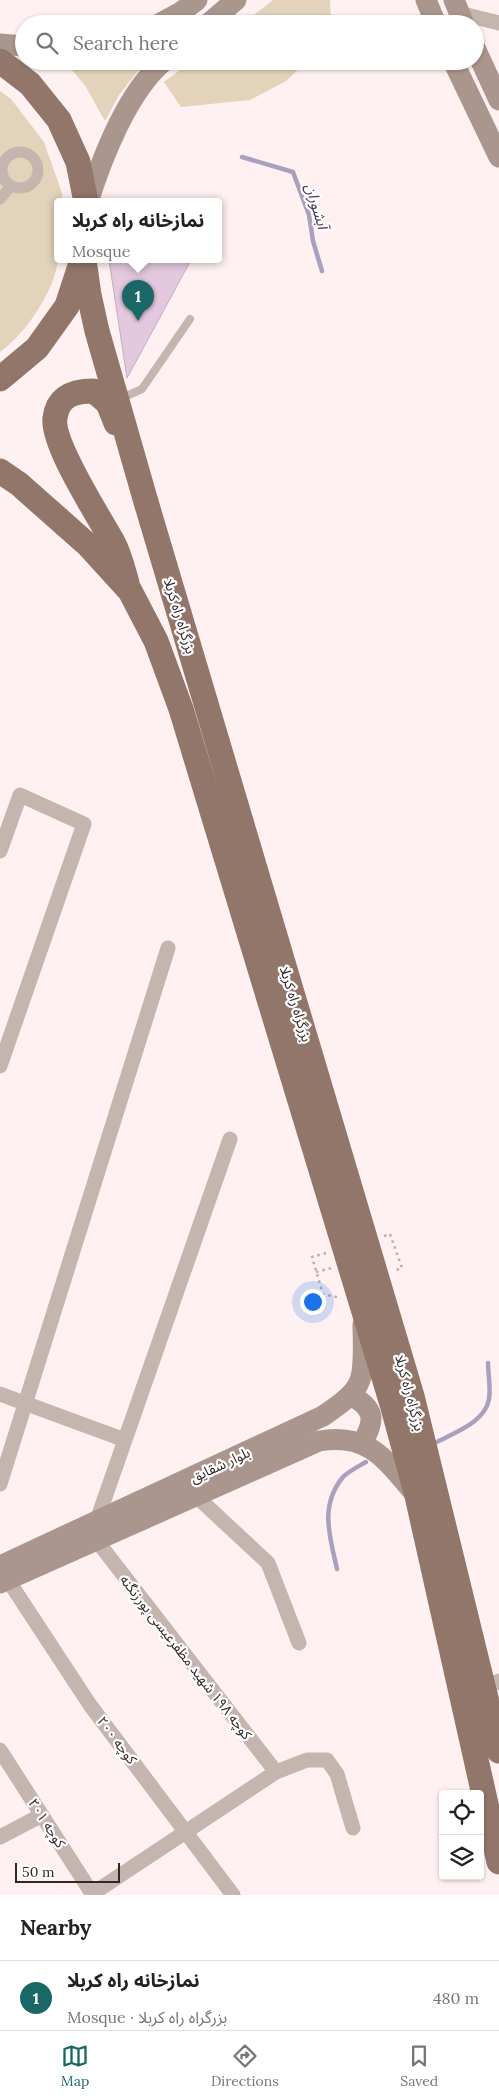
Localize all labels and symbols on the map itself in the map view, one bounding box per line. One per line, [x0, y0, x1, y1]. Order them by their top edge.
water label: آبشوران [301, 181, 334, 234]
pin: 1 [122, 280, 154, 321]
street label: بزرگراه راه کربلا [160, 576, 200, 656]
street label: بزرگراه راه کربلا [276, 964, 316, 1044]
your location [300, 1289, 326, 1315]
street label: بزرگراه راه کربلا [391, 1353, 429, 1433]
street label: بلوار شقایق [187, 1443, 254, 1488]
street label: کوچه ۱۹۸ شهید مظفرعیسی پورزنگنه [115, 1571, 256, 1744]
street label: کوچه ۲۰۰ [92, 1713, 141, 1768]
street label: کوچه ۲۰۱ [24, 1795, 70, 1852]
scale bar [15, 1860, 120, 1883]

